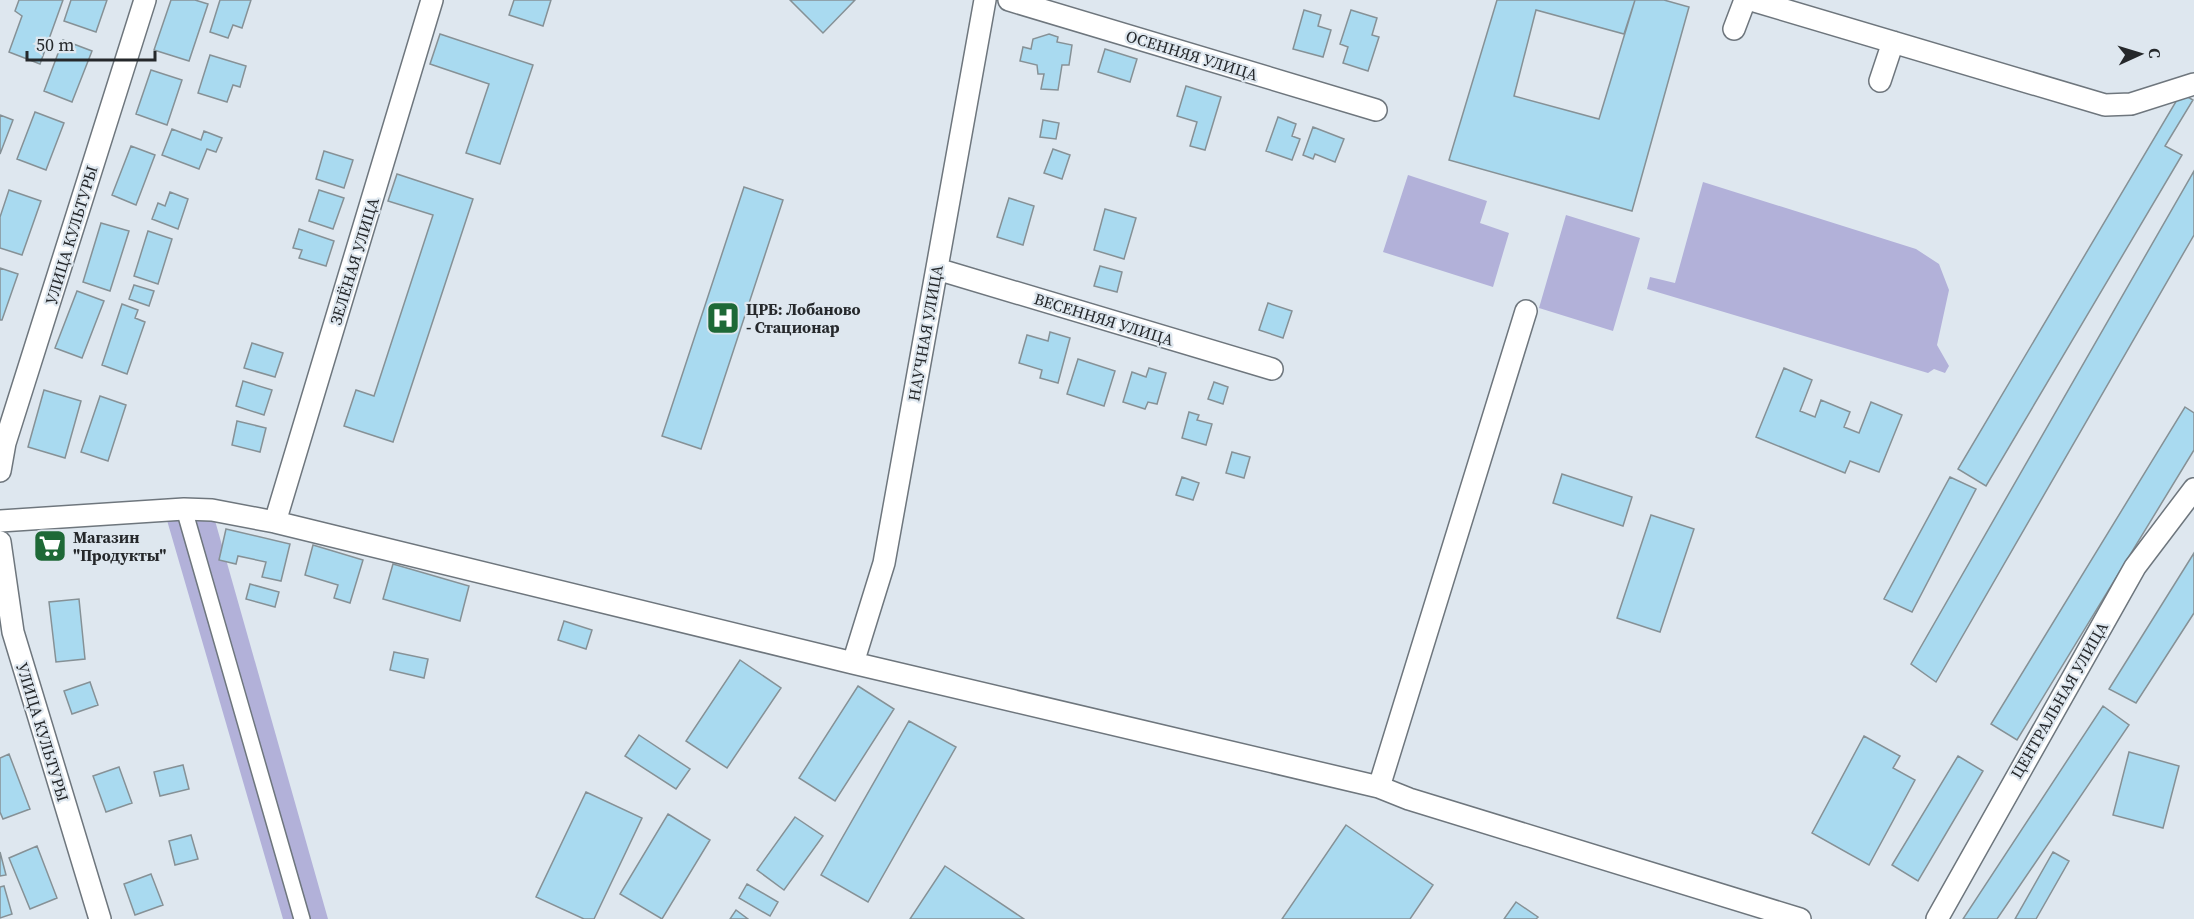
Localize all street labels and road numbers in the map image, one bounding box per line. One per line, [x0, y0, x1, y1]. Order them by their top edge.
street label: ОСЕННЯЯ УЛИЦА [1123, 24, 1261, 86]
street label: УЛИЦА КУЛЬТУРЫ [39, 163, 103, 307]
street label: ЗЕЛЁНАЯ УЛИЦА [324, 194, 384, 327]
street label: НАУЧНАЯ УЛИЦА [902, 263, 948, 403]
street label: ВЕСЕННЯЯ УЛИЦА [1032, 287, 1177, 351]
street label: ЦЕНТРАЛЬНАЯ УЛИЦА [2005, 617, 2113, 782]
street label: УЛИЦА КУЛЬТУРЫ [11, 660, 75, 804]

